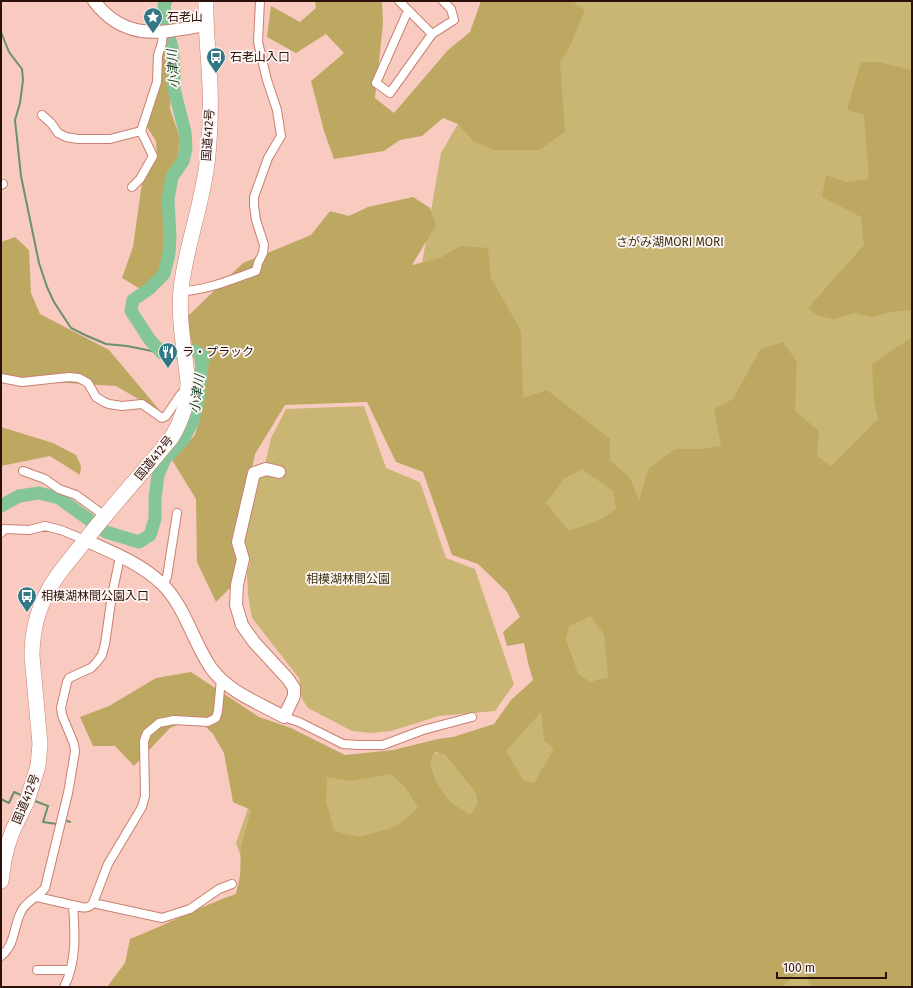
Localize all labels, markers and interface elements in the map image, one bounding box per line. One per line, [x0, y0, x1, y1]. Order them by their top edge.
place icon: 石老山 [142, 6, 164, 34]
place label: 石老山 [167, 10, 203, 24]
bus stop icon: 石老山入口 [205, 46, 227, 74]
water label: 小津川 [164, 47, 182, 89]
place label: 石老山入口 [230, 50, 290, 64]
street label: 国道412号 [199, 108, 217, 162]
park label: さがみ湖MORI MORI [616, 235, 724, 249]
restaurant icon: ラ・プラック [157, 341, 179, 369]
place label: ラ・プラック [182, 345, 254, 359]
water label: 小津川 [187, 372, 207, 414]
street label: 国道412号 [132, 433, 176, 483]
park label: 相模湖林間公園 [306, 572, 390, 586]
bus stop icon: 相模湖林間公園入口 [16, 585, 38, 613]
place label: 相模湖林間公園入口 [41, 589, 149, 603]
street label: 国道412号 [10, 772, 42, 826]
scale bar [777, 954, 886, 980]
text: 100 m [783, 961, 815, 975]

